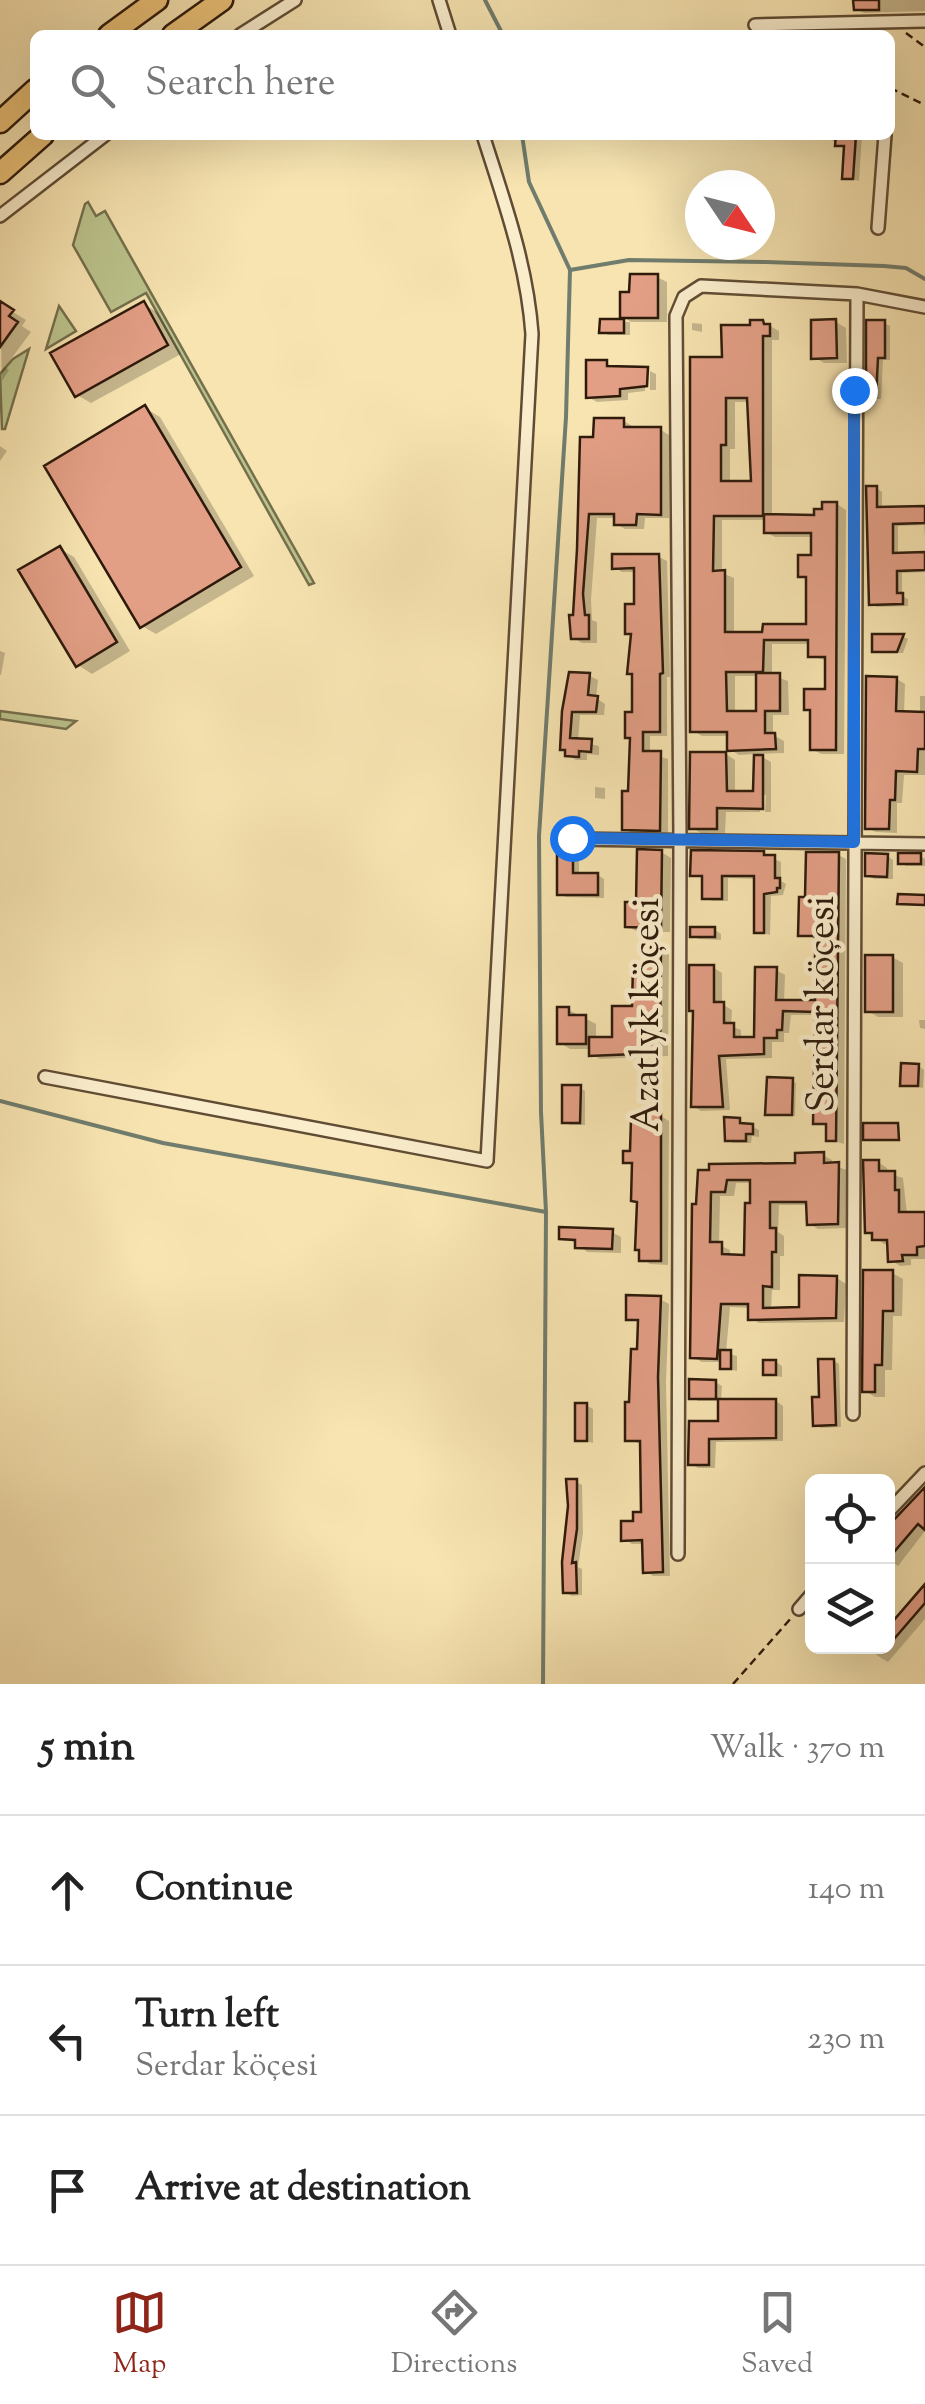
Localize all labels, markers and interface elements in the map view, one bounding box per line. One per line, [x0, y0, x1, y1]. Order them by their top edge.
search box [30, 30, 895, 140]
icon: search [65, 58, 120, 113]
text: Search here [145, 58, 336, 112]
north arrow [685, 170, 775, 260]
route end [832, 368, 878, 414]
route start [550, 816, 596, 862]
street label: Serdar köçesi [797, 896, 851, 1112]
street label: Azatlyk köçesi [622, 898, 676, 1132]
map controls [805, 1474, 895, 1654]
button: locate [805, 1474, 895, 1564]
button: layers [805, 1564, 895, 1654]
text: 5 min [40, 1719, 135, 1779]
text: Walk · 370 m [710, 1726, 885, 1772]
icon: ahead [40, 1863, 95, 1918]
text: Continue [135, 1863, 293, 1917]
text: 140 m [808, 1867, 885, 1913]
text: Turn left [135, 1990, 279, 2044]
icon: left [40, 2013, 95, 2068]
text: 230 m [807, 2017, 885, 2063]
text: Serdar köçesi [135, 2044, 318, 2090]
icon: arrive [40, 2163, 95, 2218]
text: Arrive at destination [135, 2163, 471, 2217]
tab: Map [112, 2285, 167, 2385]
tab: Directions [391, 2285, 517, 2385]
tab: Saved [741, 2285, 813, 2385]

